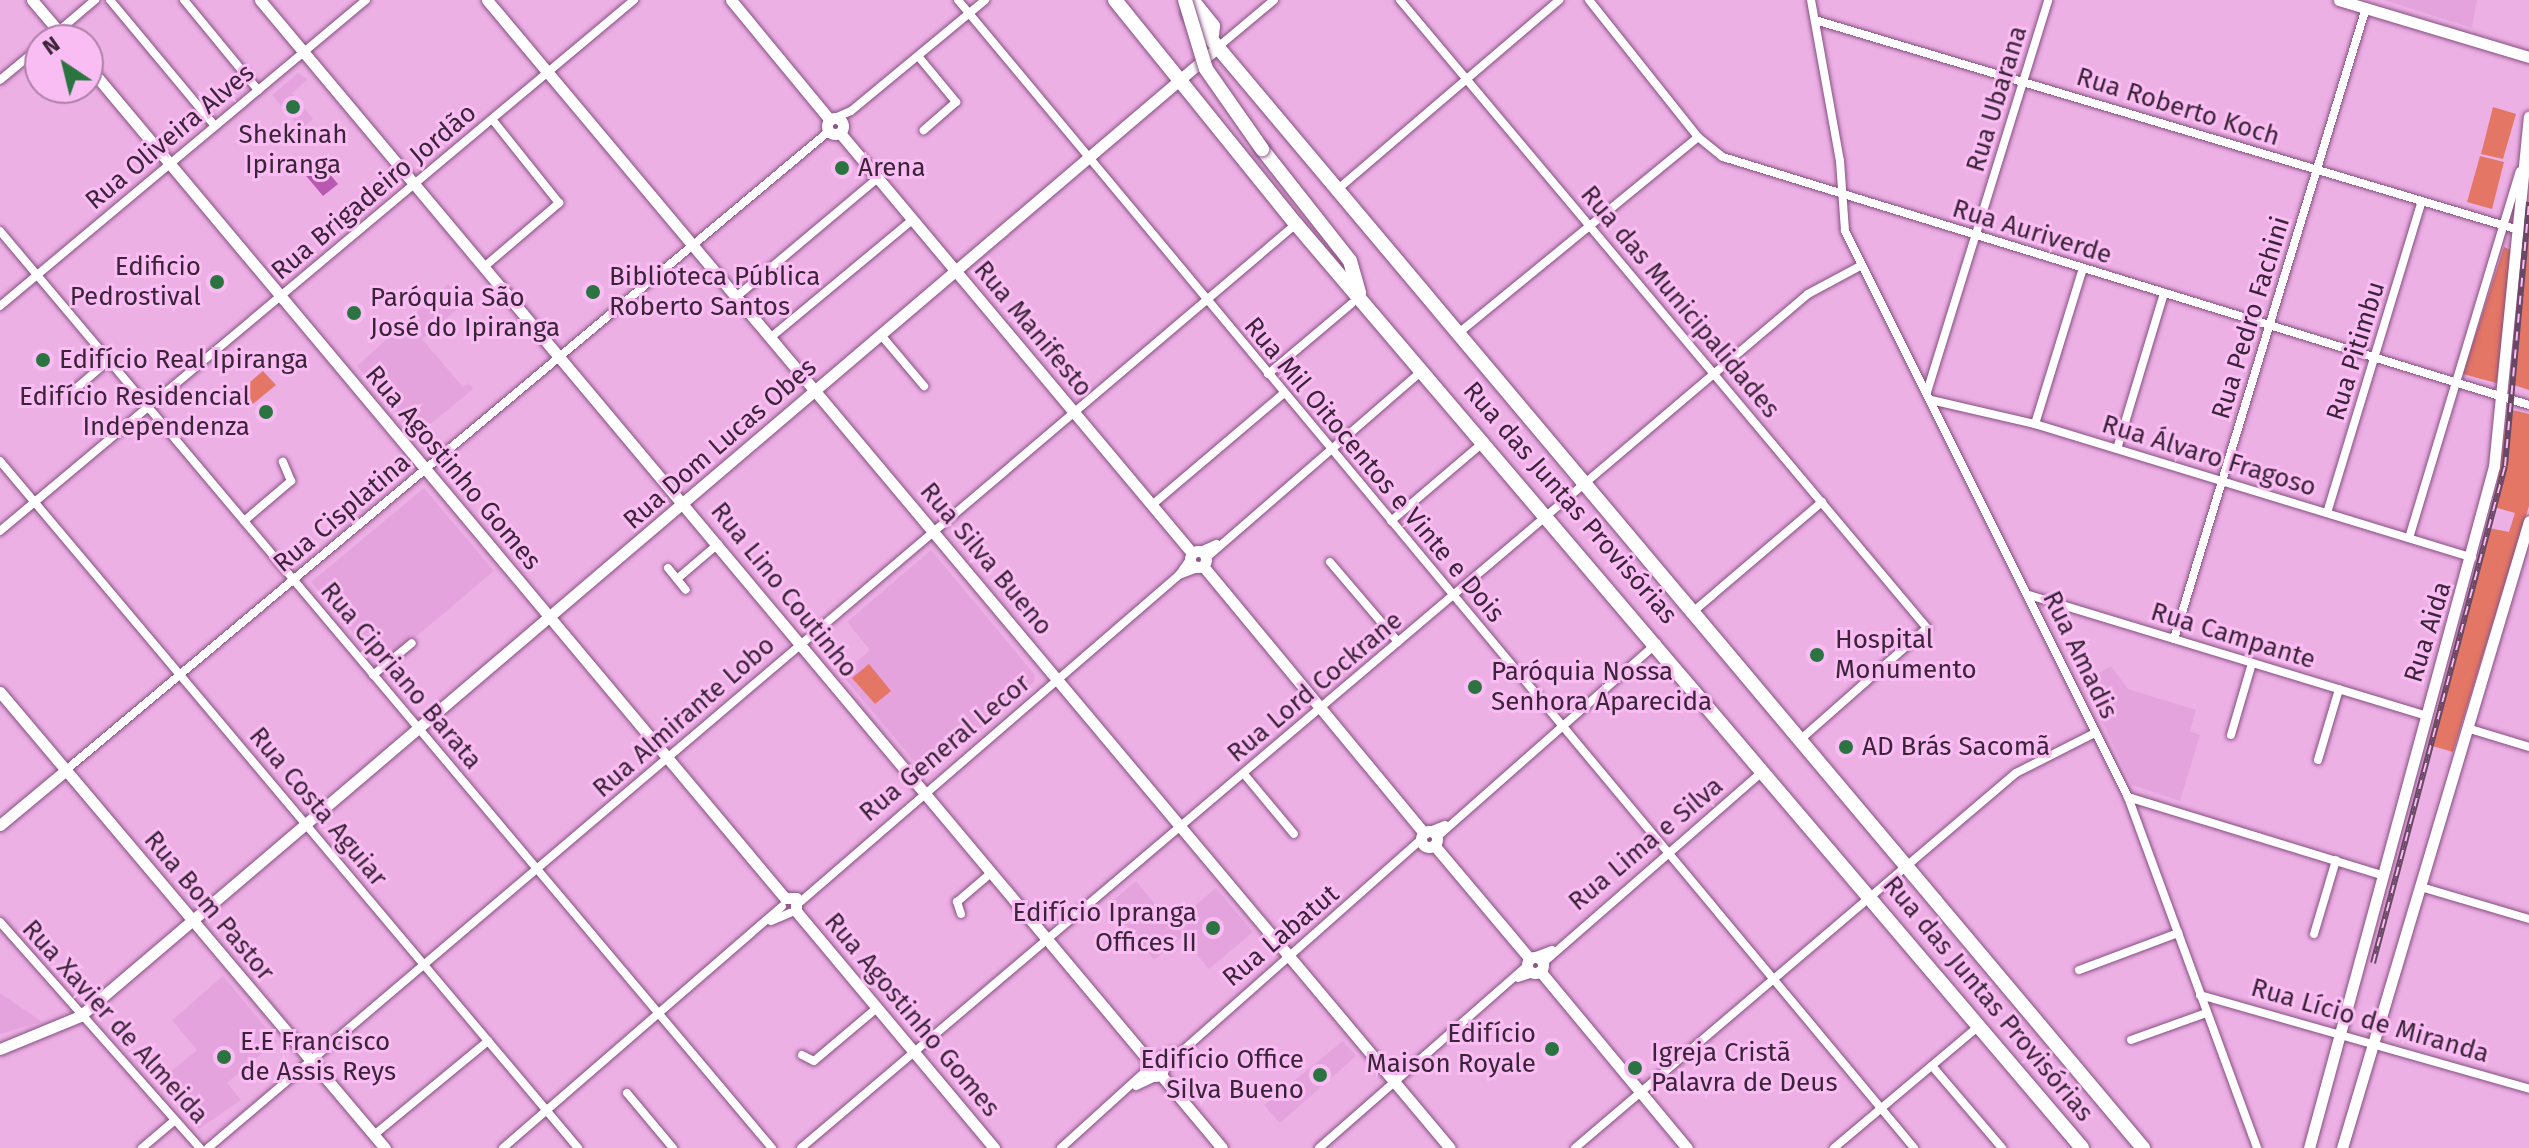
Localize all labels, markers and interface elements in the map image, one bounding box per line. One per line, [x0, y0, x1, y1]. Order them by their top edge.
street label: Rua Ubarana [1960, 22, 2034, 176]
north arrow [24, 24, 104, 104]
text: N [37, 30, 65, 61]
street label: Rua Oliveira Alves [79, 57, 261, 217]
street label: Rua Roberto Koch [2073, 61, 2283, 153]
street label: Rua Brigadeiro Jordão [265, 97, 483, 287]
marker: Shekinah Ipiranga [284, 98, 302, 116]
place label: Shekinah Ipiranga [239, 119, 347, 180]
place label: Arena [858, 152, 926, 184]
marker: Arena [833, 159, 851, 177]
street label: Rua das Municipalidades [1574, 180, 1786, 424]
street label: Rua Auriverde [1948, 193, 2116, 271]
street label: Rua Pedro Fachini [2205, 213, 2297, 423]
place label: Edificio Pedrostival [70, 251, 201, 312]
street label: Rua Manifesto [967, 255, 1099, 403]
place label: Biblioteca Pública Roberto Santos [609, 261, 820, 322]
marker: Edificio Pedrostival [208, 273, 226, 291]
street label: Rua Pitimbu [2320, 278, 2392, 424]
place label: Paróquia São José do Ipiranga [370, 282, 560, 344]
marker: Biblioteca Pública Roberto Santos [584, 283, 602, 301]
marker: Paróquia São José do Ipiranga [345, 304, 363, 322]
street label: Rua Mil Oitocentos e Vinte e Dois [1237, 311, 1511, 629]
place label: Edifício Real Ipiranga [59, 344, 308, 376]
marker: Edifício Real Ipiranga [34, 351, 52, 369]
street label: Rua Dom Lucas Obes [617, 352, 823, 536]
street label: Rua Agostinho Gomes [359, 360, 547, 576]
street label: Rua das Juntas Provisórias [1456, 376, 1684, 630]
place label: Edifício Residencial Independenza [19, 381, 250, 442]
marker: Edifício Residencial Independenza [257, 403, 275, 421]
street label: Rua Álvaro Fragoso [2098, 409, 2320, 503]
street label: Rua Cisplatina [267, 447, 417, 579]
street label: Rua Silva Bueno [913, 476, 1059, 642]
street label: Rua Lino Coutinho [704, 496, 864, 684]
street label: Rua Cipriano Barata [314, 576, 488, 776]
street label: Rua Aida [2398, 578, 2458, 686]
street label: Rua Amadis [2036, 586, 2124, 724]
street label: Rua Campante [2147, 596, 2319, 676]
street label: Rua Lord Cockrane [1221, 605, 1409, 769]
place label: Hospital Monumento [1835, 624, 1977, 686]
street label: Rua Almirante Lobo [587, 630, 781, 804]
marker: Hospital Monumento [1806, 644, 1828, 666]
place label: Paróquia Nossa Senhora Aparecida [1491, 656, 1712, 718]
street label: Rua General Lecor [853, 668, 1037, 828]
marker: Paróquia Nossa Senhora Aparecida [1466, 678, 1484, 696]
street label: Rua Costa Aguiar [242, 721, 394, 893]
place label: AD Brás Sacomã [1862, 731, 2050, 763]
marker: AD Brás Sacomã [1837, 738, 1855, 756]
street label: Rua Lima e Silva [1562, 770, 1730, 918]
street label: Rua Bom Pastor [137, 825, 281, 987]
street label: Rua das Juntas Provisórias [1876, 870, 2100, 1128]
street label: Rua Labatut [1217, 878, 1345, 994]
place label: Edifício Ipranga Offices II [1013, 897, 1197, 958]
street label: Rua Agostinho Gomes [818, 907, 1006, 1123]
street label: Rua Xavier de Almeida [15, 914, 215, 1130]
marker: Edifício Ipranga Offices II [1204, 919, 1222, 937]
street label: Rua Lício de Miranda [2247, 972, 2493, 1070]
place label: Edifício Maison Royale [1367, 1018, 1536, 1080]
place label: E.E Francisco de Assis Reys [240, 1026, 396, 1088]
place label: Igreja Cristã Palavra de Deus [1651, 1037, 1838, 1098]
marker: Edifício Maison Royale [1543, 1040, 1561, 1058]
place label: Edifício Office Silva Bueno [1141, 1044, 1304, 1106]
marker: E.E Francisco de Assis Reys [215, 1048, 233, 1066]
marker: Igreja Cristã Palavra de Deus [1626, 1059, 1644, 1077]
marker: Edifício Office Silva Bueno [1311, 1066, 1329, 1084]

